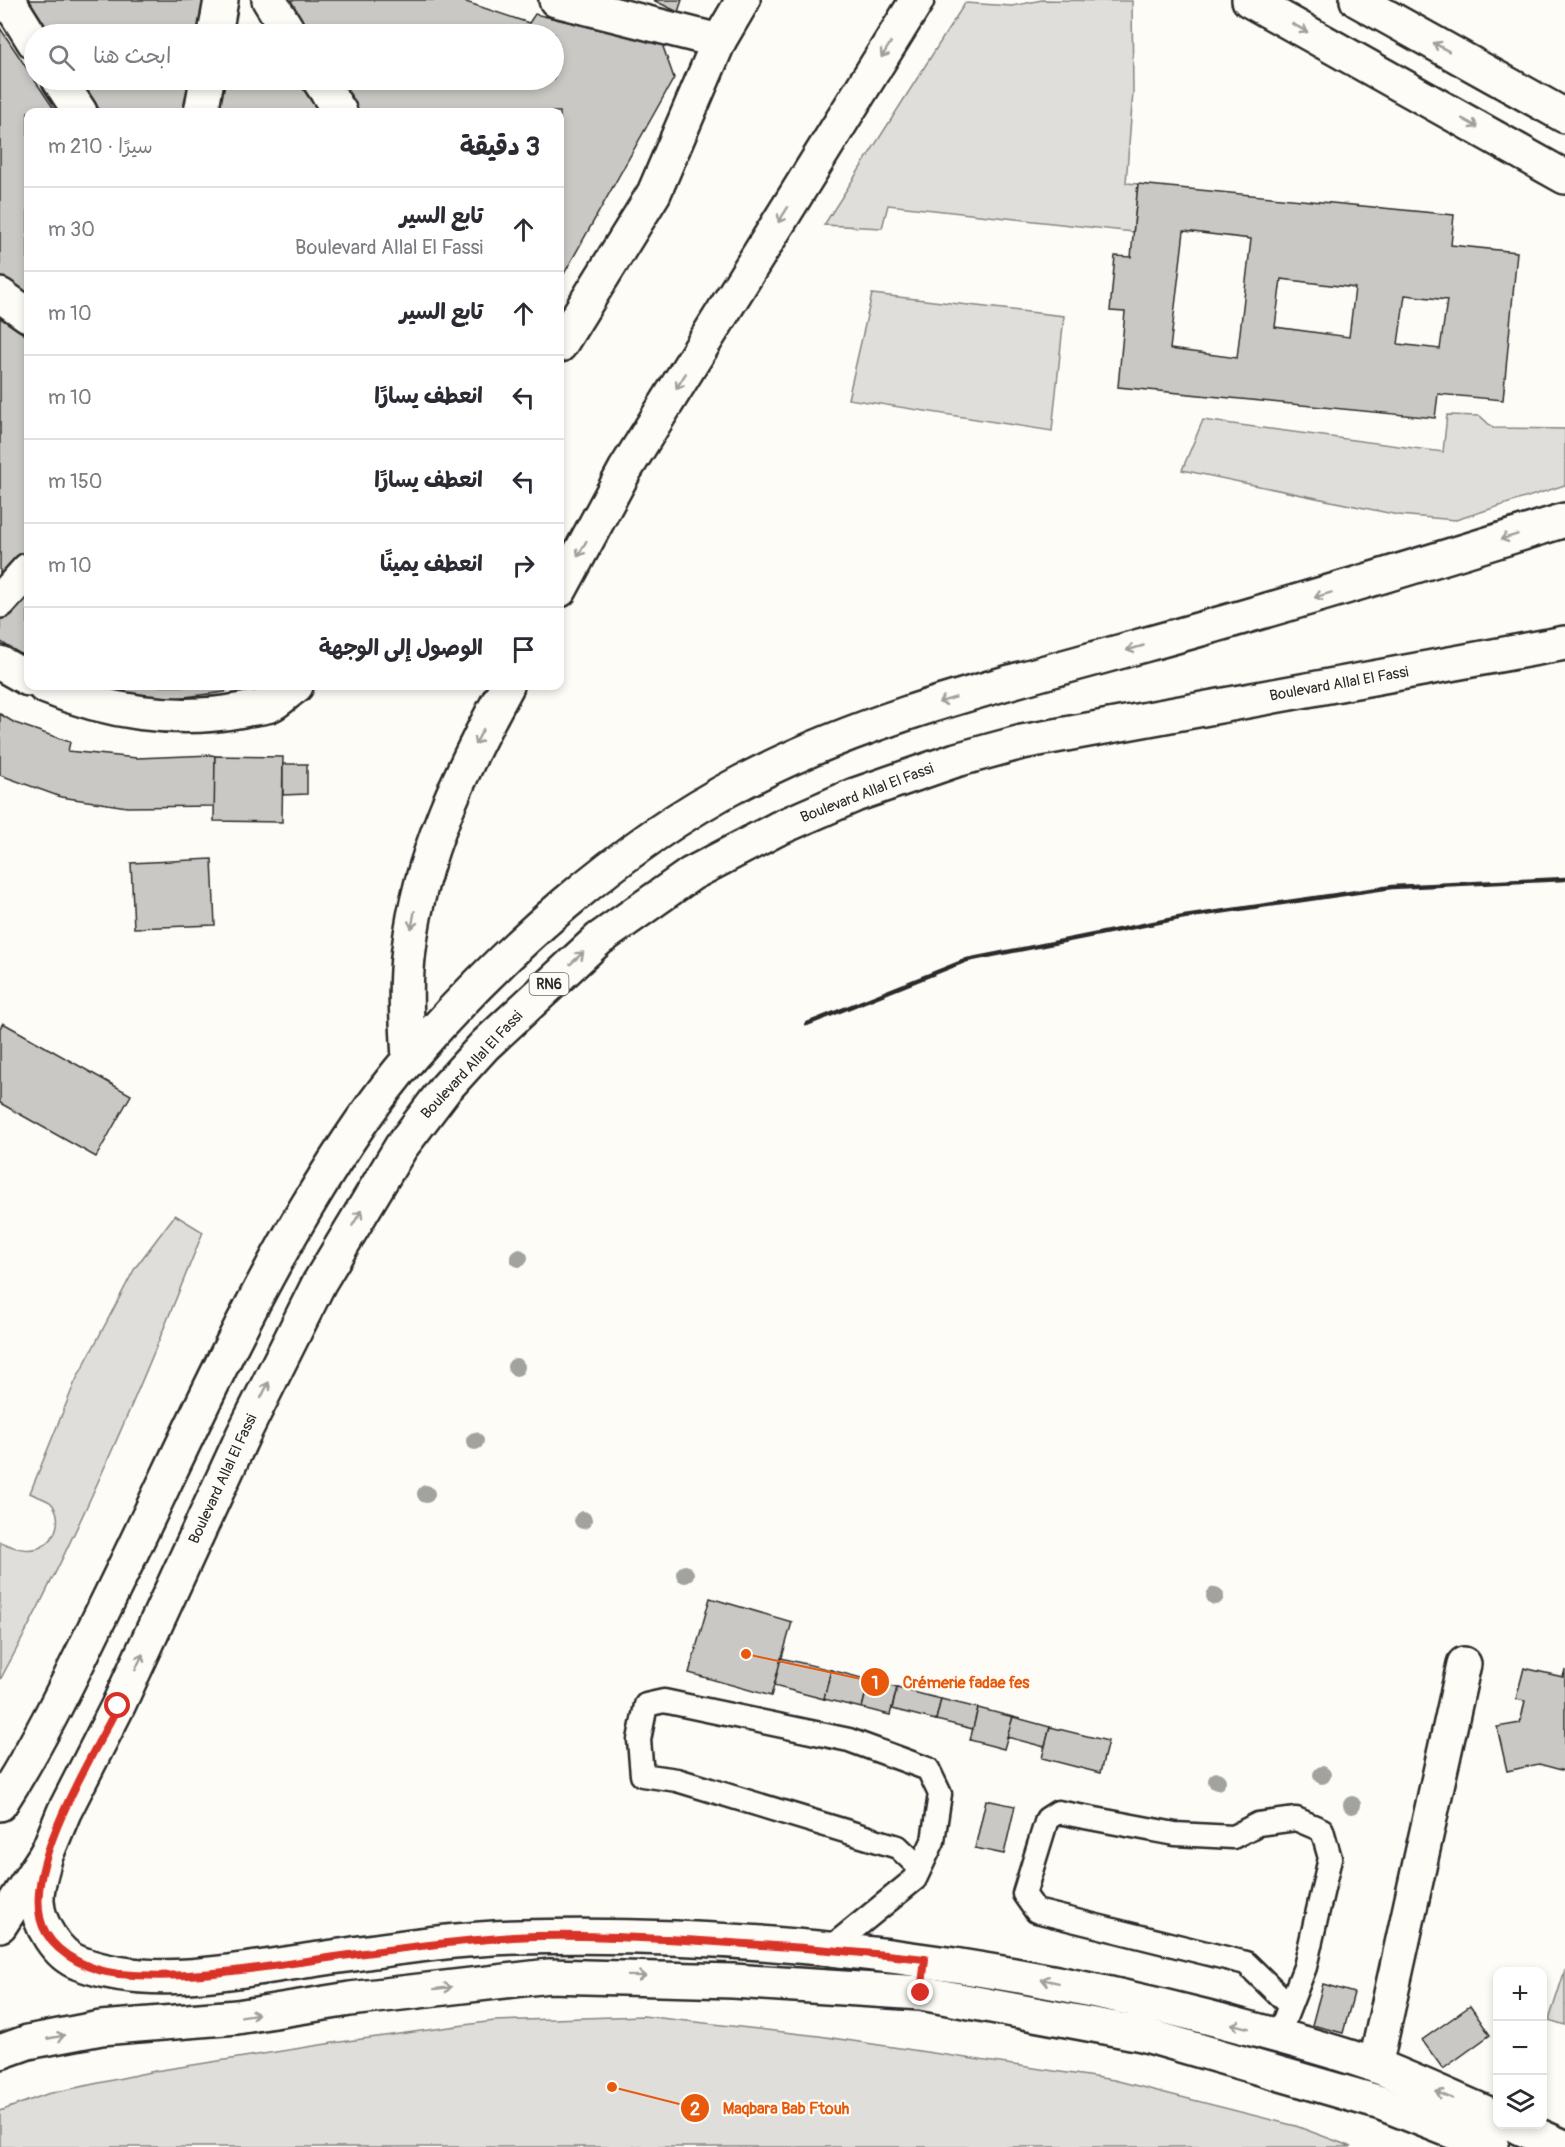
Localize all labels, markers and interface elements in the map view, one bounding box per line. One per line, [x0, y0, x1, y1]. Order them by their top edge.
one-way arrow [1291, 23, 1308, 35]
search box [24, 24, 564, 90]
one-way arrow [1432, 40, 1449, 52]
icon: search [45, 41, 78, 74]
one-way arrow [880, 41, 892, 58]
text: ابحث هنا [93, 42, 171, 70]
one-way arrow [1461, 117, 1478, 129]
text: 3 دقيقة [460, 131, 540, 163]
text: سيرًا · 210 m [48, 134, 153, 159]
text: تابع السير [400, 202, 483, 230]
one-way arrow [777, 206, 789, 223]
icon: ahead [507, 213, 540, 246]
text: 30 m [48, 217, 95, 242]
text: Boulevard Allal El Fassi [295, 235, 483, 260]
icon: ahead [507, 297, 540, 330]
text: تابع السير [400, 298, 483, 326]
text: 10 m [48, 301, 92, 326]
one-way arrow [674, 372, 686, 389]
icon: left [507, 381, 540, 414]
text: انعطف يسارًا [374, 382, 483, 410]
text: 10 m [48, 385, 92, 410]
icon: left [507, 465, 540, 498]
text: انعطف يسارًا [374, 466, 483, 494]
text: 150 m [48, 469, 102, 494]
one-way arrow [1500, 532, 1519, 543]
one-way arrow [576, 540, 588, 557]
icon: right [507, 549, 540, 582]
text: انعطف يمينًا [380, 550, 483, 578]
text: 10 m [48, 553, 92, 578]
one-way arrow [1314, 590, 1333, 601]
icon: arrive [507, 633, 540, 666]
text: الوصول إلى الوجهة [319, 634, 483, 662]
one-way arrow [1126, 642, 1145, 654]
street label: Boulevard Allal El Fassi [1268, 662, 1410, 706]
one-way arrow [938, 695, 957, 706]
one-way arrow [473, 728, 485, 745]
street label: Boulevard Allal El Fassi [798, 759, 936, 827]
one-way arrow [408, 909, 419, 929]
one-way arrow [569, 951, 584, 965]
road number: RN6 [530, 973, 568, 995]
street label: Boulevard Allal El Fassi [417, 1007, 527, 1123]
one-way arrow [351, 1210, 363, 1227]
one-way arrow [260, 1381, 272, 1399]
street label: Boulevard Allal El Fassi [185, 1411, 262, 1547]
one-way arrow [133, 1653, 145, 1671]
callout: Crémerie fadae fes [860, 1665, 1041, 1699]
text: 1 [871, 1672, 879, 1695]
text: Crémerie fadae fes [903, 1673, 1030, 1693]
route start [104, 1692, 130, 1718]
map controls [1493, 1967, 1547, 2129]
button: + [1493, 1967, 1547, 2021]
one-way arrow [627, 1970, 647, 1982]
one-way arrow [1041, 1974, 1060, 1986]
route end [907, 1979, 933, 2005]
one-way arrow [432, 1982, 452, 1993]
one-way arrow [239, 2009, 259, 2020]
one-way arrow [1231, 2019, 1250, 2031]
button: − [1493, 2021, 1547, 2075]
one-way arrow [46, 2031, 65, 2042]
button: layers [1493, 2075, 1547, 2129]
one-way arrow [1435, 2089, 1453, 2100]
callout: Maqbara Bab Ftouh [680, 2091, 861, 2125]
text: 2 [690, 2098, 700, 2121]
text: Maqbara Bab Ftouh [723, 2099, 850, 2119]

